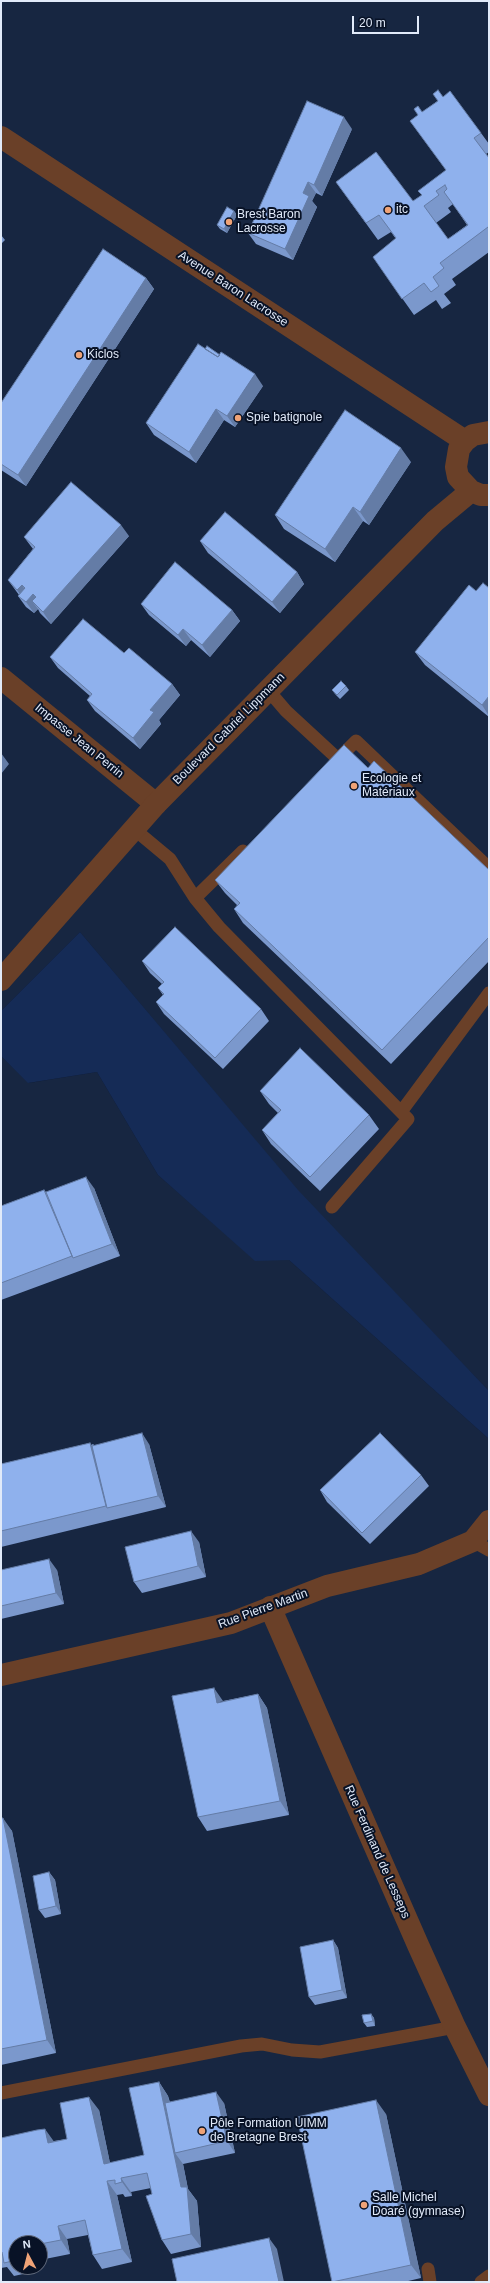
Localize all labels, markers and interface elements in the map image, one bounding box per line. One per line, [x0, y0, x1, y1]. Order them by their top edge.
scale bar [354, 8, 421, 34]
text: 20 m [359, 16, 386, 30]
place label: itc [396, 203, 408, 217]
marker: itc [383, 205, 393, 215]
place label: Brest Baron Lacrosse [237, 208, 300, 236]
marker: Brest Baron Lacrosse [224, 217, 234, 227]
street label: Avenue Baron Lacrosse [175, 248, 291, 330]
place label: Kiclos [87, 348, 119, 362]
marker: Kiclos [74, 350, 84, 360]
place label: Spie batignole [246, 411, 322, 425]
marker: Spie batignole [233, 413, 243, 423]
street label: Boulevard Gabriel Lippmann [170, 670, 288, 788]
street label: Impasse Jean Perrin [32, 701, 126, 781]
place label: Ecologie et Matériaux [362, 772, 421, 800]
marker: Ecologie et Matériaux [349, 781, 359, 791]
street label: Rue Pierre Martin [216, 1586, 310, 1632]
street label: Rue Ferdinand de Lesseps [341, 1783, 413, 1921]
place label: Pôle Formation UIMM de Bretagne Brest [210, 2117, 327, 2145]
marker: Pôle Formation UIMM de Bretagne Brest [197, 2126, 207, 2136]
place label: Salle Michel Doaré (gymnase) [372, 2191, 465, 2219]
marker: Salle Michel Doaré (gymnase) [359, 2200, 369, 2210]
north arrow [8, 2235, 48, 2275]
text: N [22, 2238, 31, 2251]

